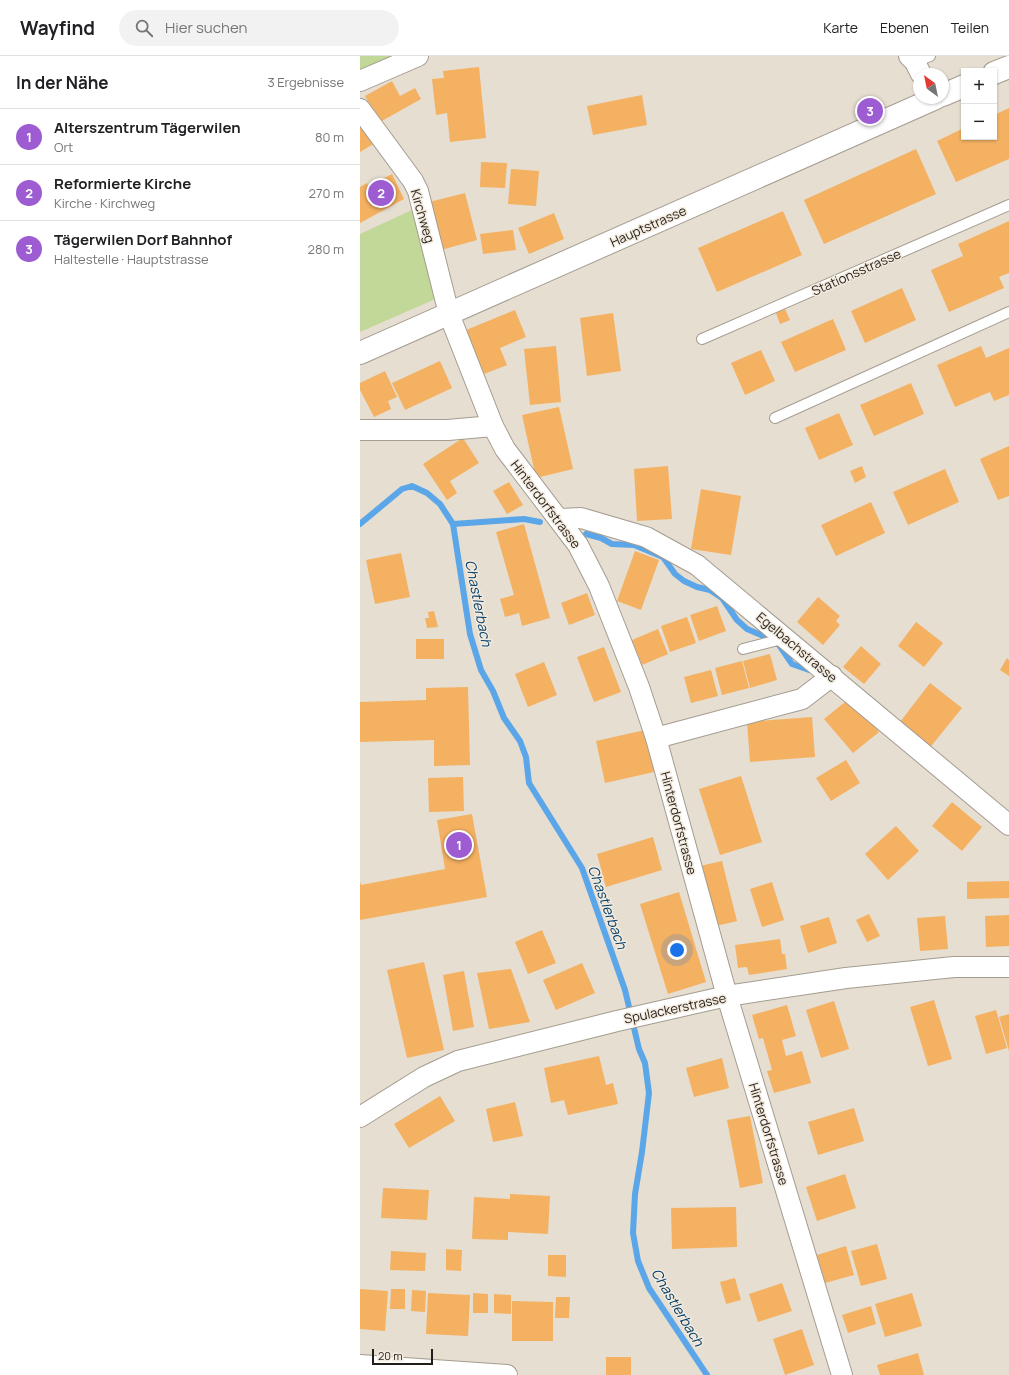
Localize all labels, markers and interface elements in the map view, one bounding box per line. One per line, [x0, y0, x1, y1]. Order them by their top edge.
search box [119, 10, 399, 46]
text: Wayfind [20, 15, 95, 41]
icon: search [133, 17, 155, 39]
text: Hier suchen [165, 17, 247, 38]
text: Karte [823, 18, 858, 37]
text: Ebenen [880, 18, 929, 37]
text: Teilen [951, 18, 989, 37]
north arrow [913, 68, 949, 104]
map controls [961, 68, 997, 140]
button: + [961, 68, 997, 104]
text: In der Nähe [16, 71, 109, 94]
text: 3 Ergebnisse [267, 73, 344, 91]
pin: 3 [857, 96, 883, 126]
button: − [961, 104, 997, 140]
text: Alterszentrum Tägerwilen [54, 117, 241, 138]
text: 1 [26, 128, 32, 146]
text: 80 m [315, 128, 344, 146]
text: Ort [54, 138, 73, 156]
text: Reformierte Kirche [54, 173, 191, 194]
pin: 2 [368, 178, 394, 208]
text: 2 [25, 184, 33, 202]
text: 270 m [309, 184, 344, 202]
street label: Kirchweg [407, 187, 439, 245]
text: Kirche · Kirchweg [54, 194, 155, 212]
street label: Hauptstrasse [607, 201, 689, 251]
text: Tägerwilen Dorf Bahnhof [54, 229, 232, 250]
text: 3 [25, 240, 33, 258]
text: 280 m [307, 240, 344, 258]
street label: Stationsstrasse [809, 244, 904, 300]
text: Haltestelle · Hauptstrasse [54, 250, 209, 268]
street label: Hinterdorfstrasse [507, 456, 585, 552]
water label: Chastlerbach [461, 558, 497, 649]
street label: Egelbachstrasse [753, 608, 842, 686]
street label: Hinterdorfstrasse [657, 769, 702, 877]
pin: 1 [446, 830, 472, 860]
water label: Chastlerbach [584, 863, 632, 952]
your location [667, 940, 687, 960]
street label: Spulackerstrasse [622, 988, 728, 1028]
street label: Hinterdorfstrasse [745, 1081, 793, 1188]
water label: Chastlerbach [647, 1265, 709, 1350]
scale bar [372, 1347, 433, 1366]
text: 20 m [378, 1348, 403, 1363]

